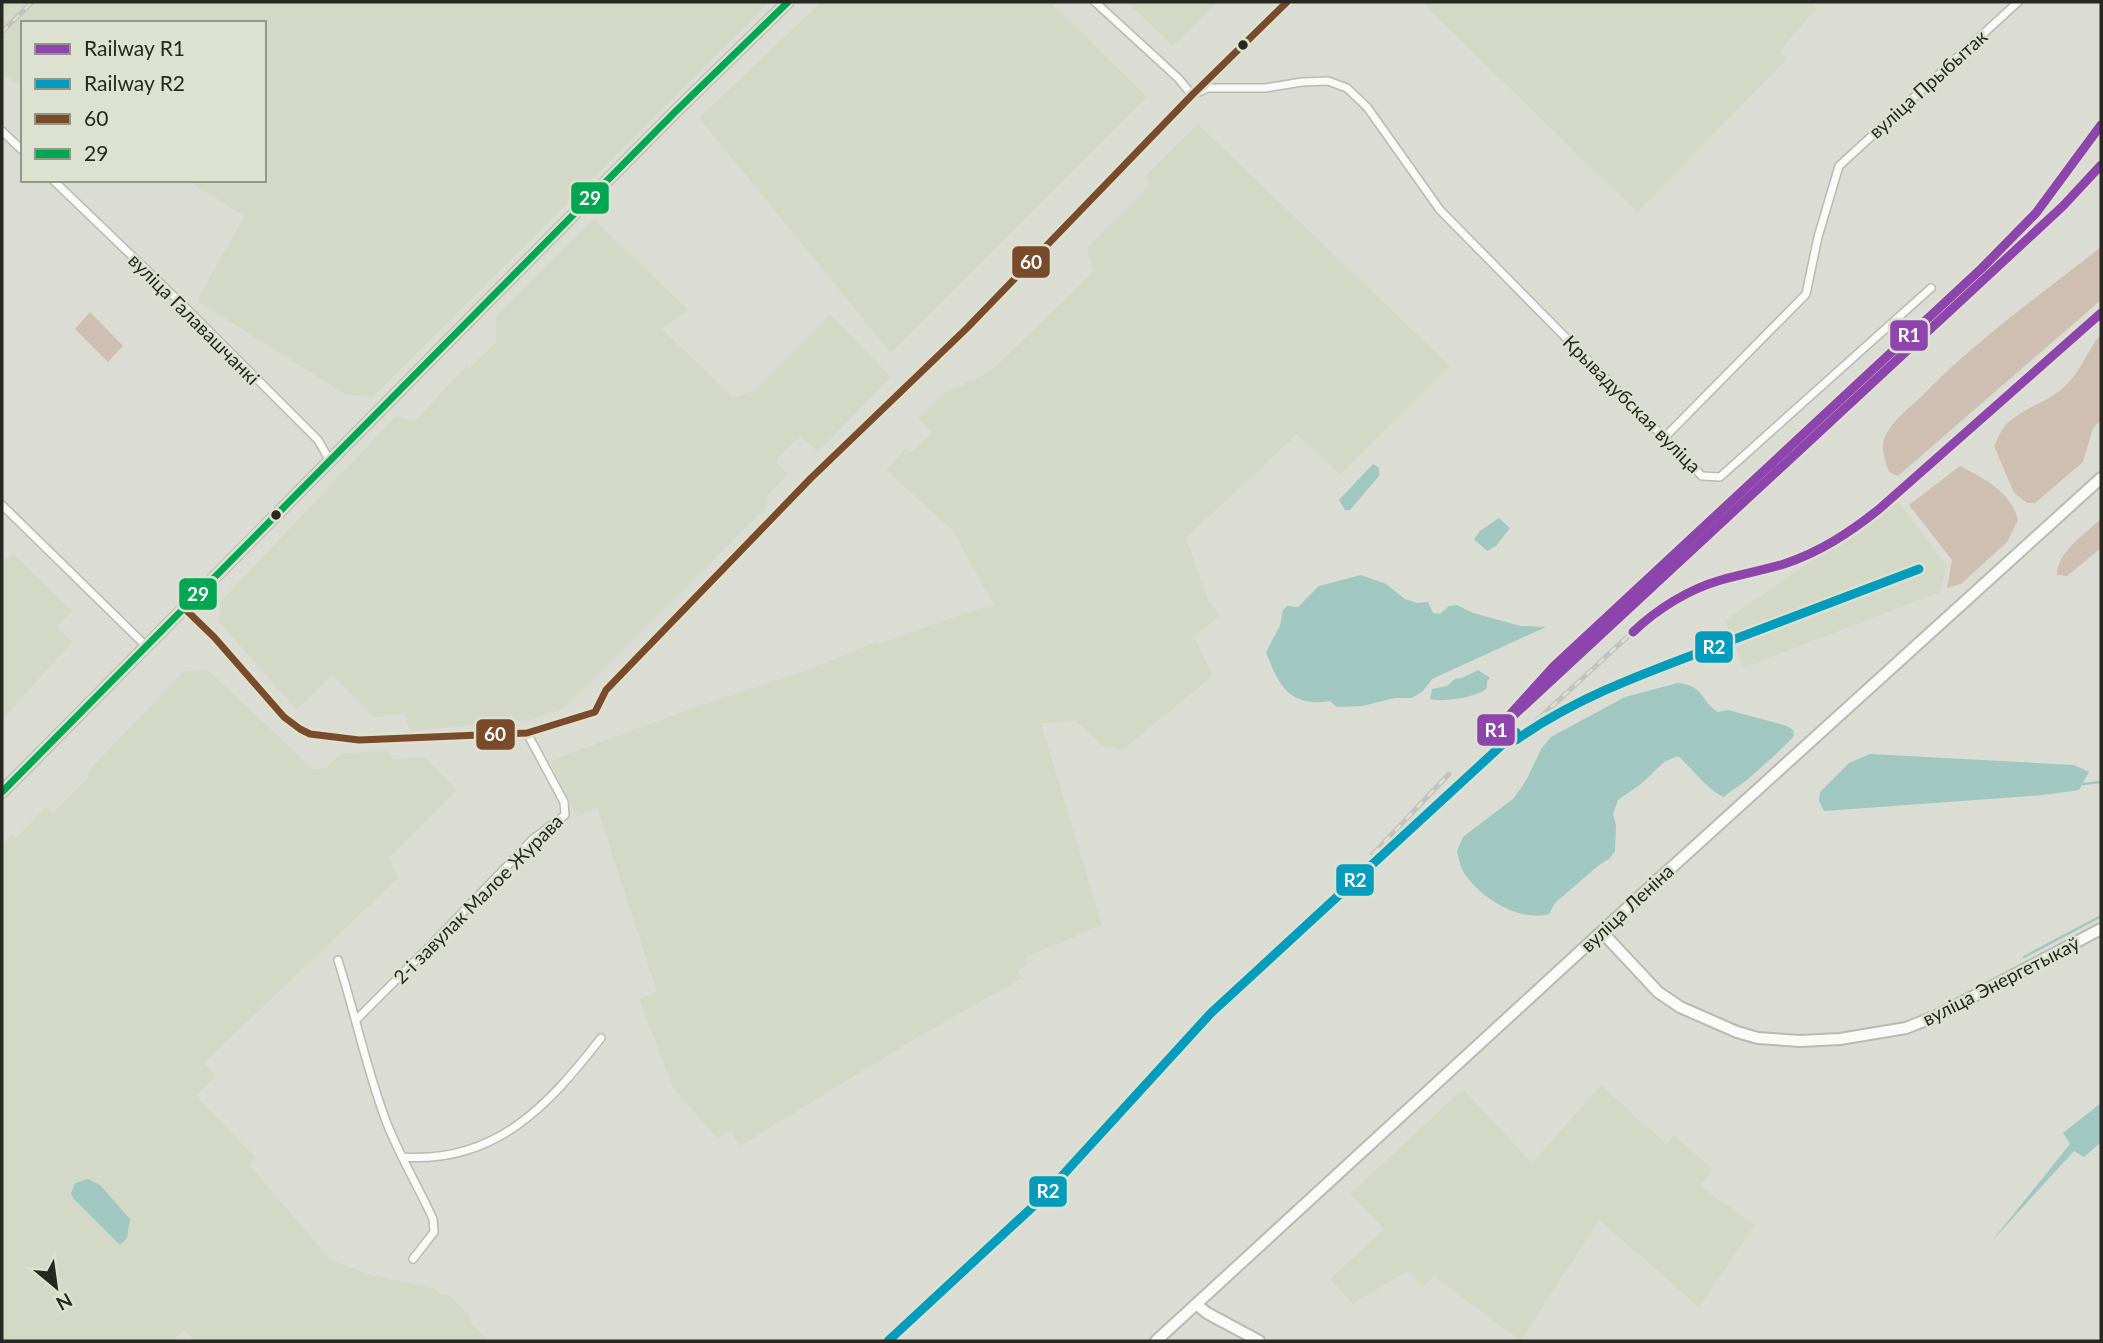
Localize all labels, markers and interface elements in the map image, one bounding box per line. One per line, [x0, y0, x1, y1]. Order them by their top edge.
legend [21, 21, 266, 182]
street label: вуліца Прыбытак [1864, 24, 1992, 143]
text: Railway R1 [84, 35, 185, 60]
unlabelled marker [1236, 38, 1250, 52]
text: Railway R2 [84, 70, 185, 95]
text: 60 [84, 105, 108, 130]
text: 29 [84, 140, 108, 165]
line badge: 29 [570, 181, 610, 215]
text: 29 [579, 186, 601, 209]
line badge: 60 [1011, 245, 1051, 279]
street label: вуліца Галавашчанкі [124, 248, 265, 389]
text: 60 [1020, 250, 1042, 273]
line badge: R1 [1889, 319, 1929, 352]
text: R1 [1897, 323, 1921, 346]
street label: Крывадубская вуліца [1559, 330, 1706, 477]
unlabelled marker [269, 508, 283, 522]
line badge: 29 [178, 577, 218, 611]
text: 29 [187, 582, 209, 605]
line badge: R2 [1694, 630, 1734, 664]
text: R2 [1702, 635, 1726, 658]
line badge: R1 [1476, 713, 1516, 747]
line badge: 60 [475, 718, 516, 751]
text: R1 [1484, 718, 1508, 741]
text: 60 [484, 722, 506, 745]
street label: 2-і завулак Малое Журава [388, 809, 567, 988]
street label: вуліца Леніна [1575, 859, 1678, 956]
line badge: R2 [1335, 863, 1375, 897]
text: R2 [1343, 868, 1367, 891]
street label: вуліца Энергетыкаў [1918, 931, 2083, 1030]
line badge: R2 [1028, 1175, 1068, 1208]
text: R2 [1036, 1179, 1060, 1202]
north arrow [21, 1252, 91, 1322]
text: N [53, 1289, 76, 1316]

